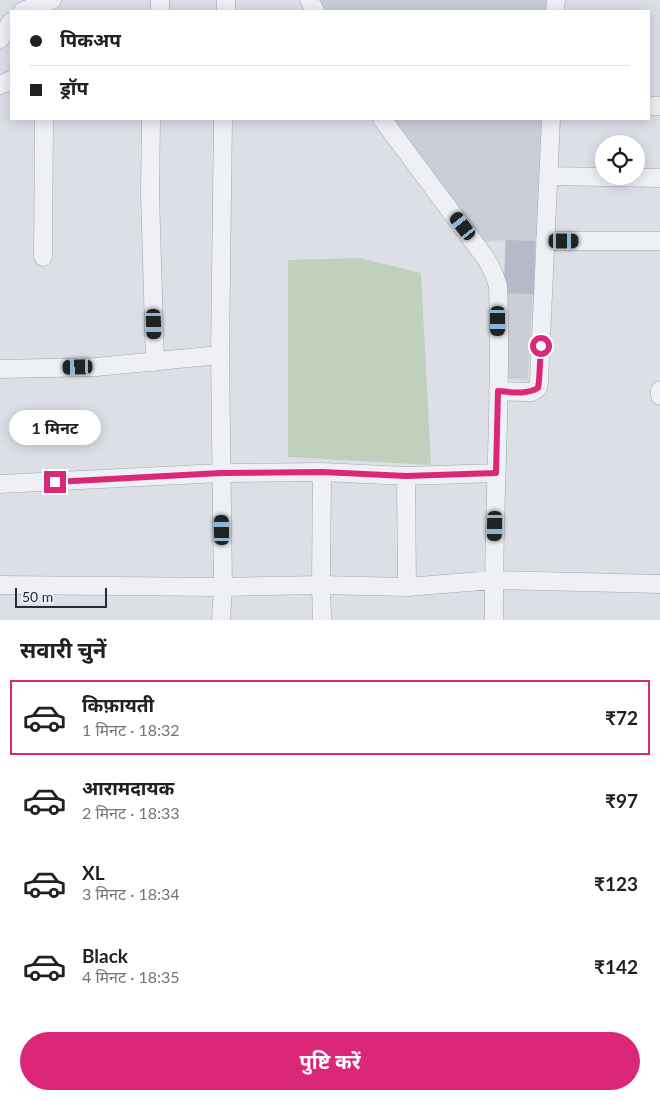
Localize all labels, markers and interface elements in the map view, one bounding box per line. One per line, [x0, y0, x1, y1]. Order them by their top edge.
text: पिकअप [60, 28, 121, 51]
text: ड्रॉप [60, 76, 88, 99]
map controls [595, 135, 645, 185]
button: locate [595, 135, 645, 185]
car [447, 210, 478, 242]
car [549, 234, 579, 249]
car [490, 306, 505, 336]
car [145, 309, 162, 339]
route start [530, 335, 552, 357]
car [62, 359, 93, 375]
callout: 1 मिनट [9, 410, 101, 444]
text: 1 मिनट [32, 418, 78, 437]
route end [44, 471, 66, 493]
car [487, 511, 502, 541]
car [214, 515, 229, 545]
scale bar [15, 585, 108, 608]
text: 50 m [22, 588, 53, 605]
text: सवारी चुनें [20, 636, 106, 663]
text: किफ़ायती [82, 693, 154, 716]
icon: car [22, 695, 67, 740]
text: ₹72 [605, 706, 638, 729]
text: 1 मिनट · 18:32 [82, 720, 180, 739]
text: आरामदायक [82, 776, 174, 799]
icon: car [22, 778, 67, 823]
text: ₹97 [605, 789, 638, 812]
text: 2 मिनट · 18:33 [82, 803, 180, 822]
icon: car [22, 861, 67, 906]
text: XL [82, 861, 105, 884]
text: ₹123 [594, 872, 638, 895]
text: 3 मिनट · 18:34 [82, 884, 180, 903]
icon: car [22, 944, 67, 989]
text: Black [82, 944, 128, 967]
text: ₹142 [594, 955, 638, 978]
text: 4 मिनट · 18:35 [82, 967, 180, 986]
button: पुष्टि करें [20, 1032, 640, 1090]

